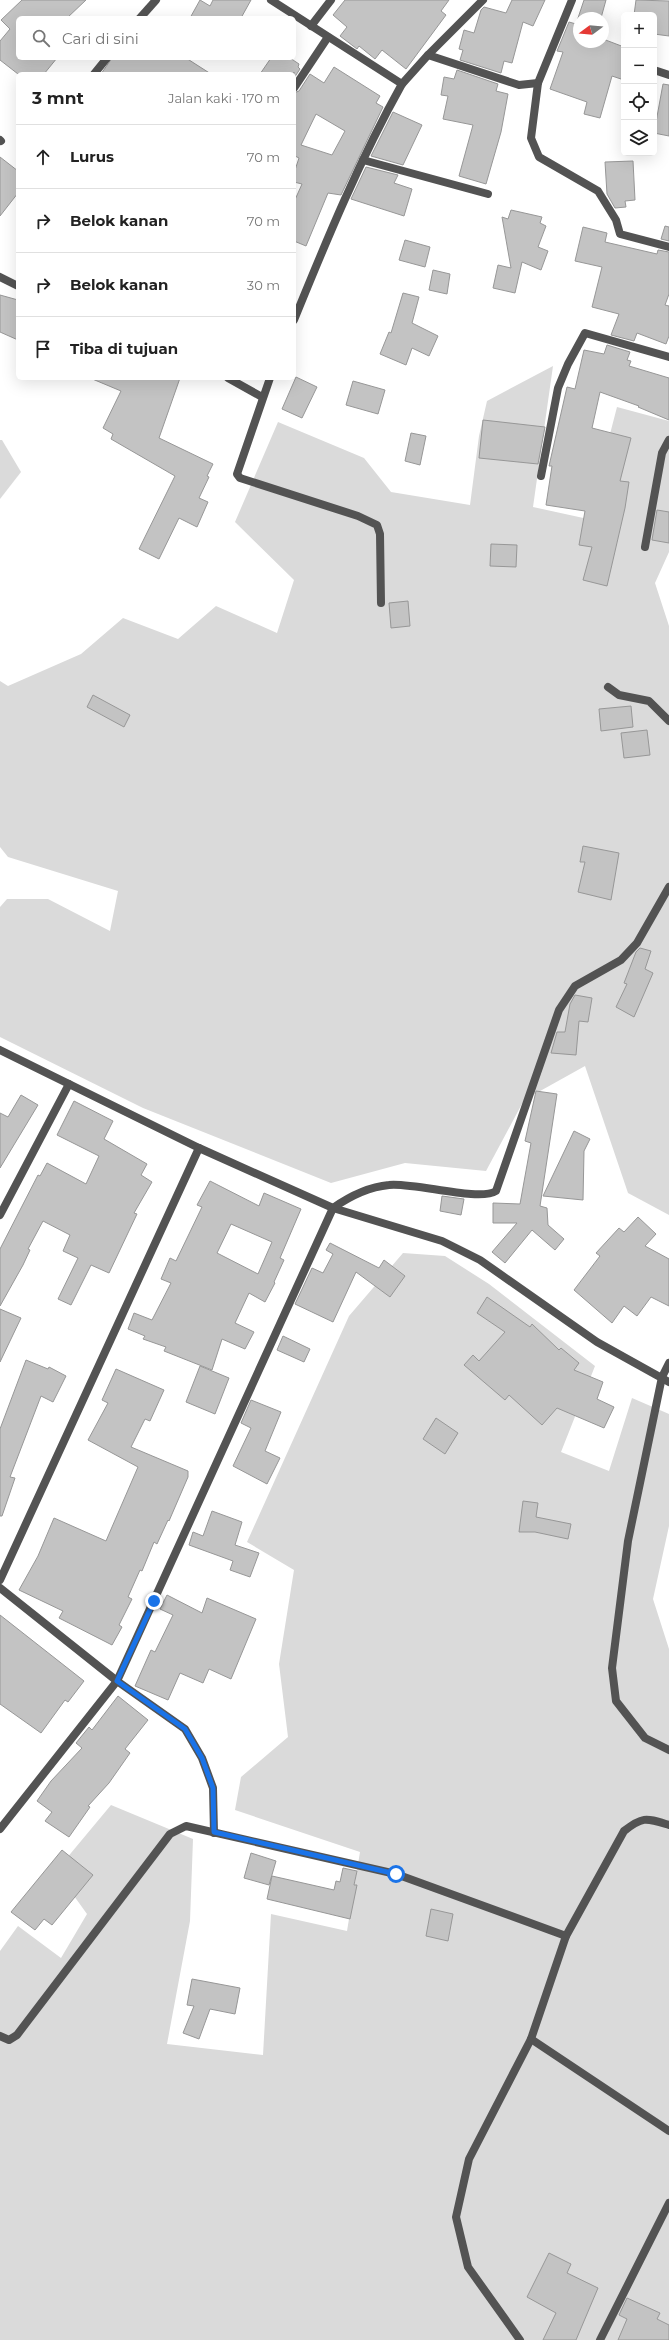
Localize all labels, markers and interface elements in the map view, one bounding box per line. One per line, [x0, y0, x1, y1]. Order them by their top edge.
north arrow [573, 12, 609, 48]
map controls [621, 12, 657, 156]
button: + [621, 12, 657, 48]
search box [16, 16, 296, 60]
icon: search [30, 27, 52, 49]
text: Cari di sini [62, 29, 139, 48]
button: − [621, 48, 657, 84]
button: locate [621, 84, 657, 120]
text: 3 mnt [32, 88, 84, 108]
text: Jalan kaki · 170 m [168, 90, 280, 106]
button: layers [621, 120, 657, 156]
icon: ahead [32, 146, 54, 168]
text: Lurus [70, 147, 114, 166]
text: 70 m [247, 149, 280, 165]
icon: right [32, 210, 54, 232]
text: Belok kanan [70, 211, 168, 230]
text: 70 m [247, 213, 280, 229]
icon: right [32, 274, 54, 296]
text: Belok kanan [70, 275, 168, 294]
text: 30 m [247, 277, 280, 293]
icon: arrive [32, 338, 54, 360]
text: Tiba di tujuan [70, 339, 178, 358]
route end [145, 1592, 163, 1610]
route start [387, 1865, 405, 1883]

